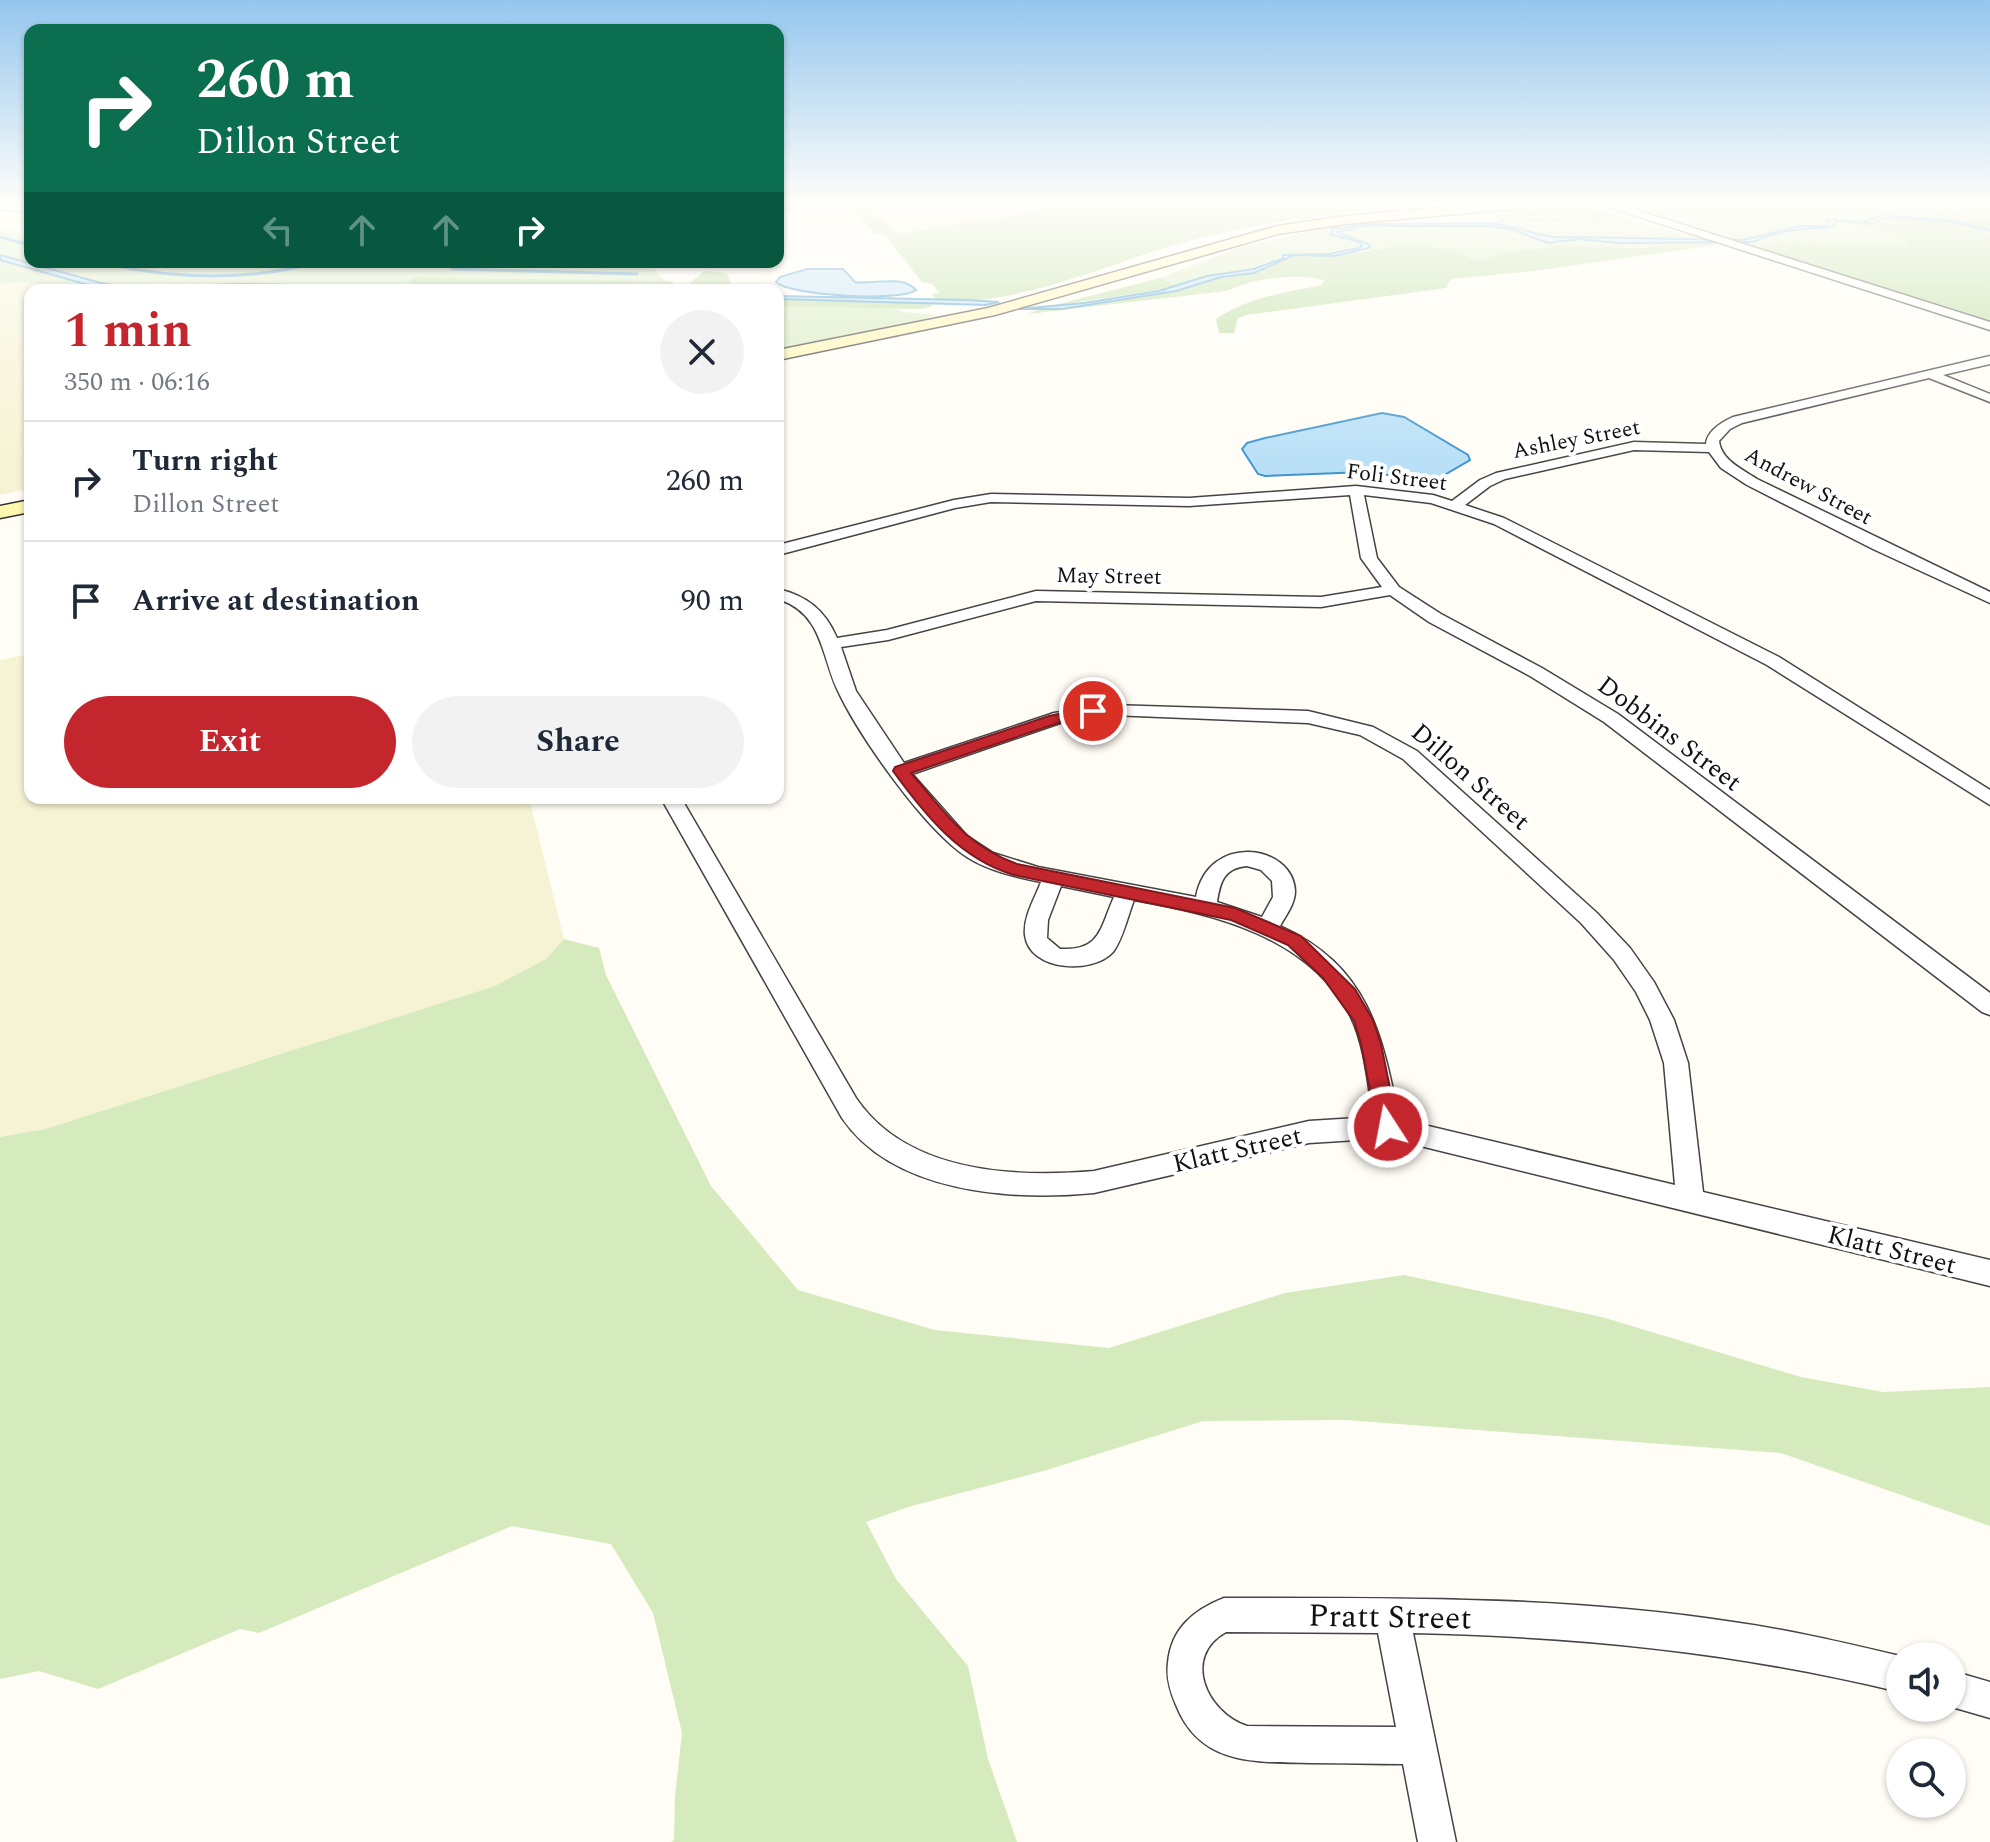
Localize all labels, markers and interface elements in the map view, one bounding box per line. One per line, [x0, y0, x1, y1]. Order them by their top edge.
text: 260 m [196, 38, 355, 123]
icon: right [64, 56, 168, 160]
text: Dillon Street [196, 115, 400, 170]
icon: left [256, 208, 300, 252]
icon: ahead [340, 208, 384, 252]
icon: ahead [424, 208, 468, 252]
icon: right [508, 208, 552, 252]
text: 1 min [64, 295, 192, 368]
button: close [660, 310, 744, 394]
text: 350 m · 06:16 [64, 362, 210, 402]
street label: Ashley Street [1510, 411, 1643, 468]
text: Turn right [132, 438, 278, 484]
street label: Andrew Street [1738, 439, 1878, 534]
street label: Foli Street [1345, 455, 1449, 500]
text: 260 m [666, 458, 744, 504]
icon: right [64, 459, 108, 503]
text: Dillon Street [132, 484, 279, 524]
street label: May Street [1056, 559, 1162, 594]
text: Arrive at destination [132, 578, 419, 624]
text: 90 m [681, 578, 744, 624]
icon: arrive [64, 579, 108, 623]
street label: Dobbins Street [1589, 666, 1750, 802]
pin [1059, 677, 1127, 745]
icon: arrive [1071, 689, 1115, 733]
button: Exit [64, 696, 396, 788]
button: Share [412, 696, 744, 788]
street label: Dillon Street [1402, 713, 1539, 840]
position arrow [1346, 1085, 1430, 1169]
street label: Klatt Street [1169, 1116, 1306, 1184]
street label: Klatt Street [1823, 1215, 1960, 1285]
street label: Pratt Street [1308, 1592, 1472, 1643]
map controls [1886, 1642, 1966, 1818]
button: sound [1886, 1642, 1966, 1722]
button: search [1886, 1738, 1966, 1818]

